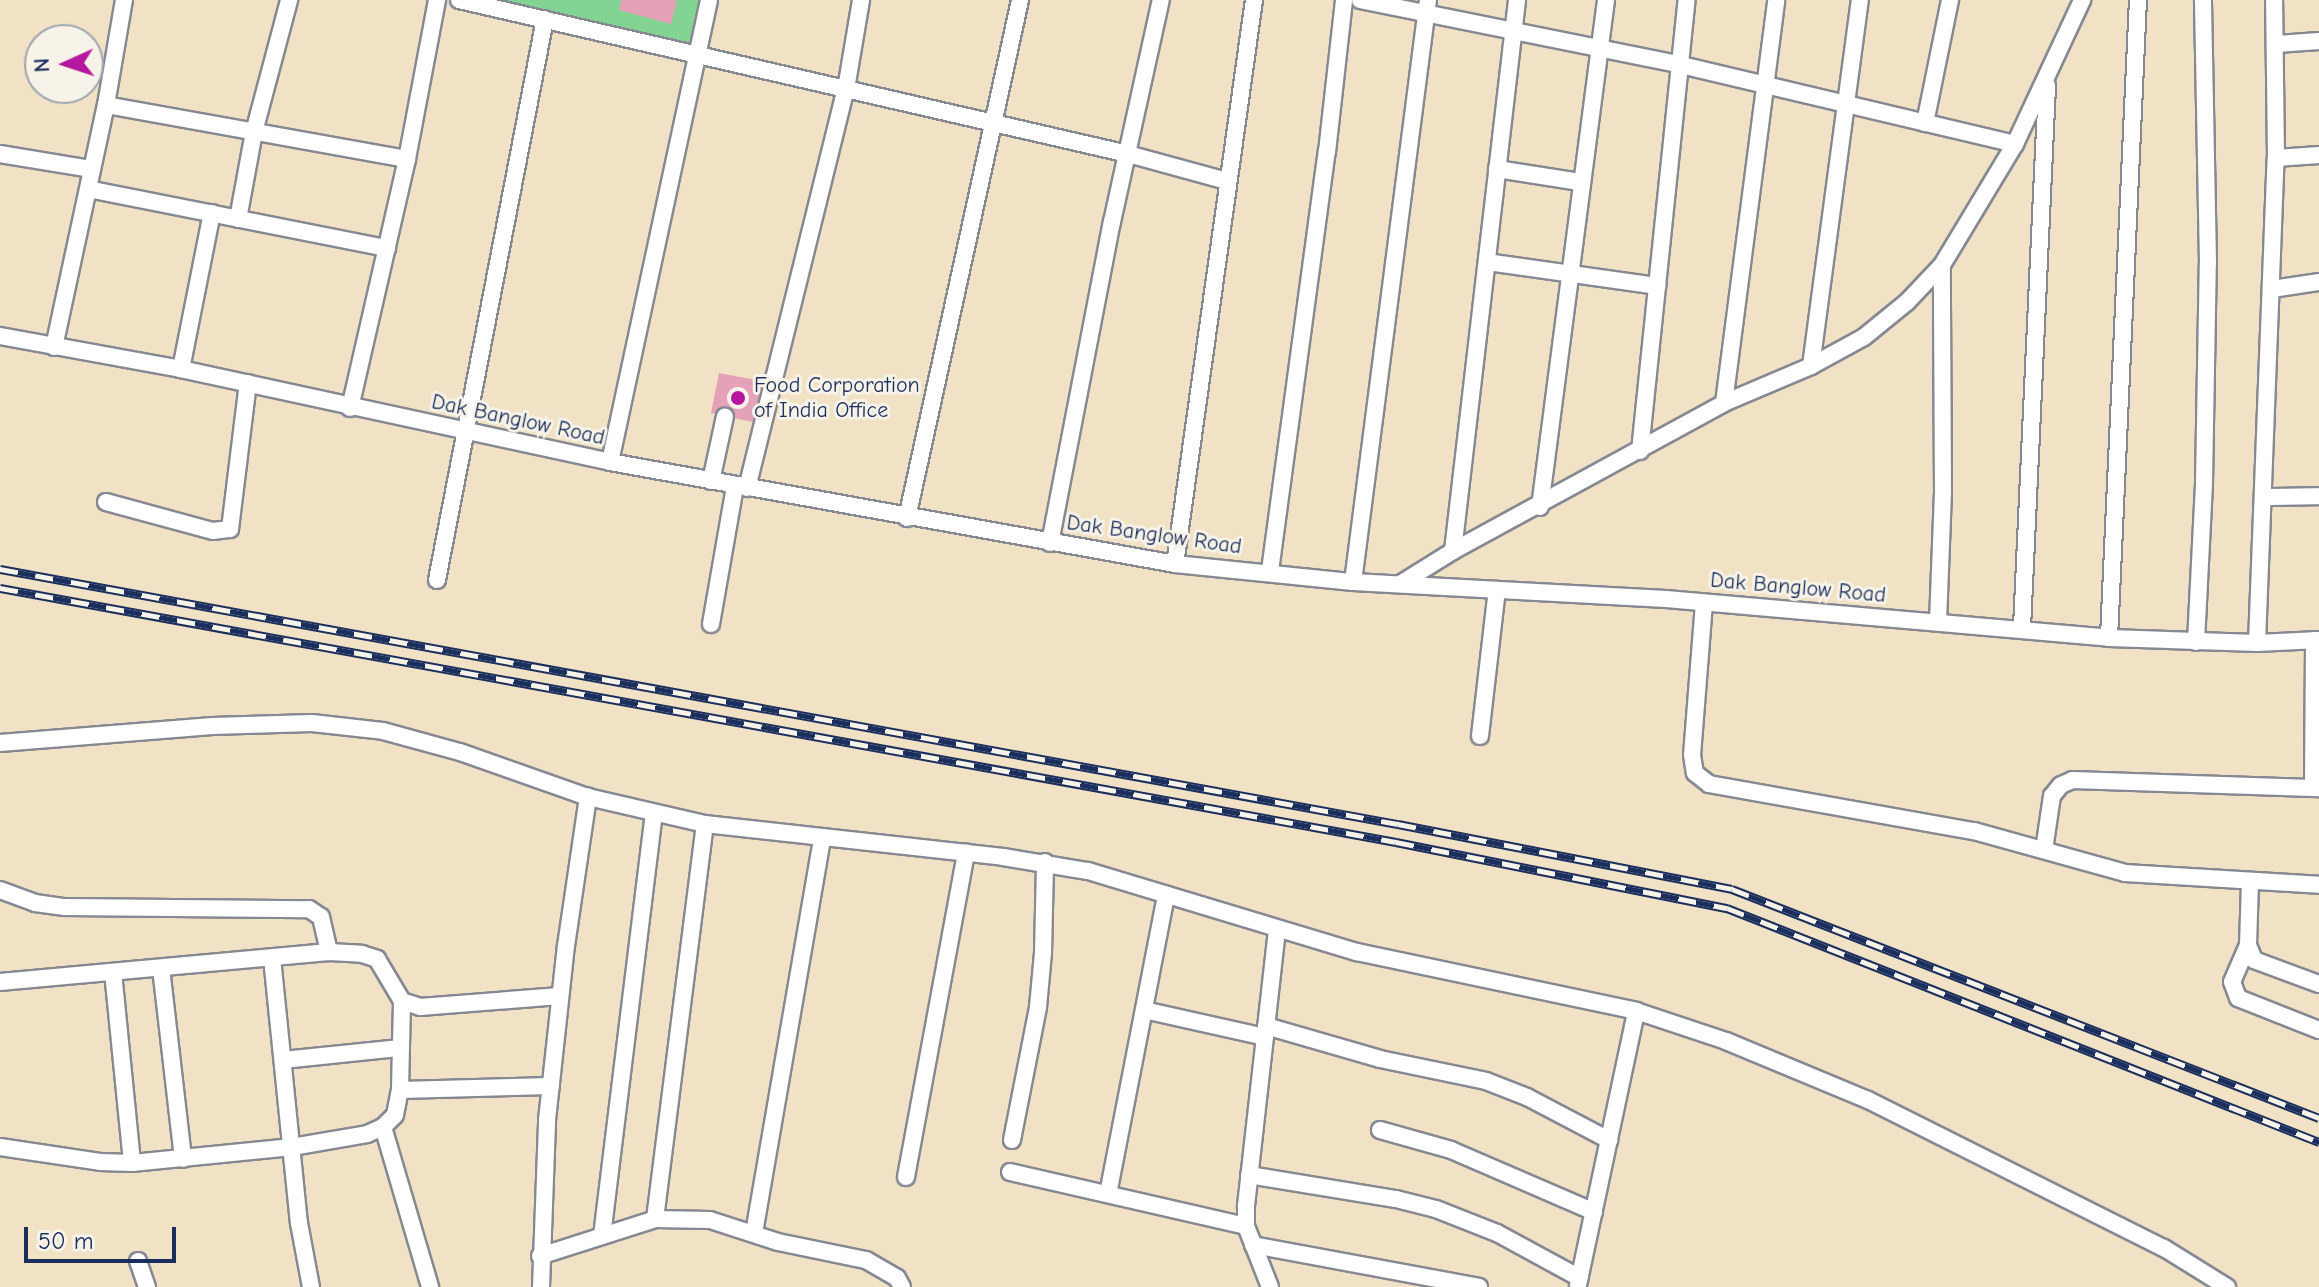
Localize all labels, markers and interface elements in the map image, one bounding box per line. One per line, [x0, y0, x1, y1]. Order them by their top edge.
north arrow [24, 24, 104, 104]
text: N [29, 57, 55, 73]
place label: Food Corporation of India Office [754, 372, 920, 424]
street label: Dak Banglow Road [429, 389, 607, 451]
marker: Food Corporation of India Office [729, 389, 747, 407]
street label: Dak Banglow Road [1065, 510, 1243, 560]
street label: Dak Banglow Road [1709, 567, 1887, 609]
scale bar [28, 1211, 180, 1261]
text: 50 m [38, 1227, 94, 1255]

